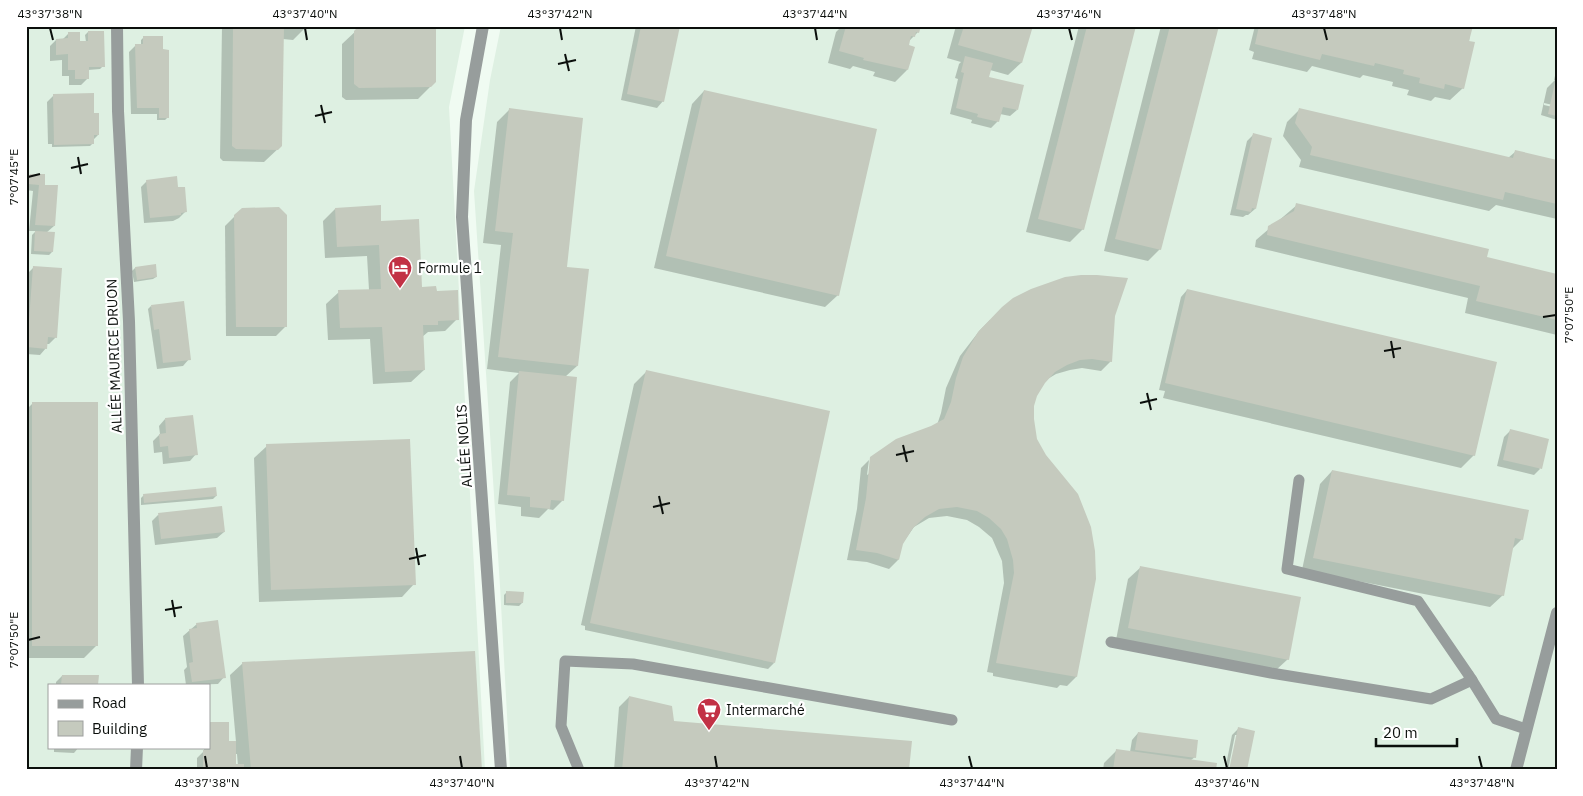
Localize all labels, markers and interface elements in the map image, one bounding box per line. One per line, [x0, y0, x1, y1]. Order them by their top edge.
text: 43°37'38"N [17, 6, 83, 21]
text: 43°37'40"N [272, 6, 338, 21]
text: 43°37'42"N [527, 6, 593, 21]
text: 43°37'44"N [782, 6, 848, 21]
text: 43°37'46"N [1036, 6, 1102, 21]
text: 43°37'48"N [1291, 6, 1357, 21]
text: 7°07'45"E [6, 149, 21, 205]
hotel icon: Formule 1 [387, 255, 413, 289]
place label: Formule 1 [418, 259, 482, 277]
street label: ALLÉE MAURICE DRUON [101, 278, 126, 434]
text: 7°07'50"E [1561, 287, 1576, 343]
street label: ALLÉE NOLIS [451, 404, 476, 488]
text: 7°07'50"E [6, 612, 21, 668]
legend [48, 684, 210, 748]
text: Road [92, 693, 127, 712]
supermarket icon: Intermarché [696, 697, 722, 731]
place label: Intermarché [726, 701, 805, 719]
scale bar [1376, 716, 1457, 748]
text: Building [92, 719, 147, 738]
text: 20 m [1383, 723, 1418, 742]
text: 43°37'38"N [174, 775, 240, 790]
text: 43°37'40"N [429, 775, 495, 790]
text: 43°37'42"N [684, 775, 750, 790]
text: 43°37'44"N [939, 775, 1005, 790]
text: 43°37'46"N [1194, 775, 1260, 790]
text: 43°37'48"N [1449, 775, 1515, 790]

